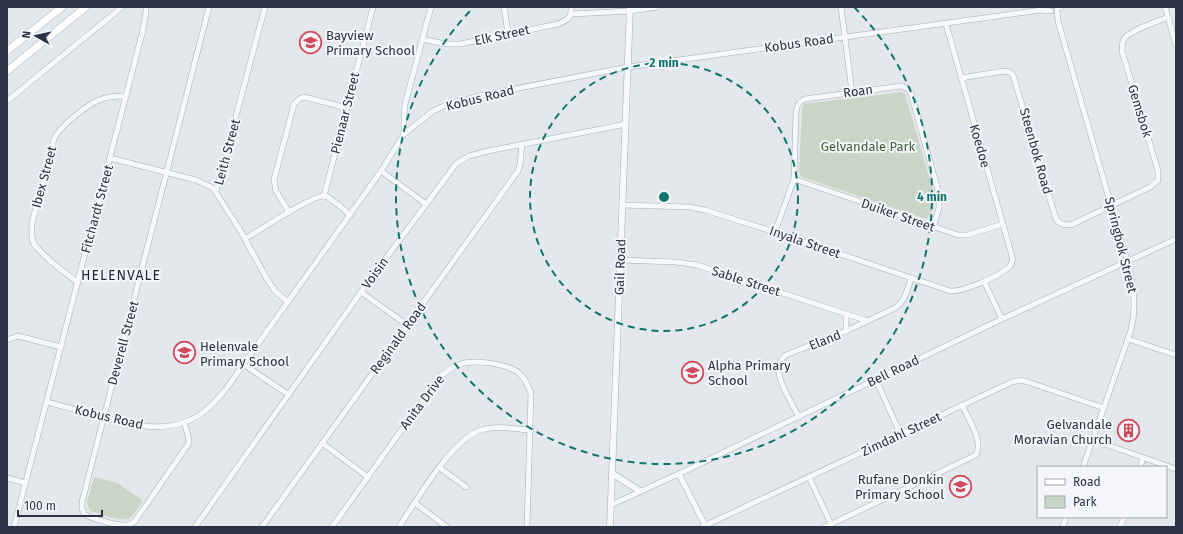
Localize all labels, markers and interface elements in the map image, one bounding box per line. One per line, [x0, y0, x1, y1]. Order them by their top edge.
north arrow [16, 16, 56, 56]
street label: Elk Street [473, 22, 531, 48]
place label: Bayview Primary School [326, 28, 415, 58]
school or university icon: Bayview Primary School [298, 29, 324, 55]
text: N [20, 30, 34, 39]
street label: Kobus Road [763, 31, 835, 55]
text: 2 min [649, 56, 679, 70]
street label: Pienaar Street [328, 70, 362, 155]
street label: Roan [842, 81, 874, 101]
street label: Kobus Road [444, 82, 516, 114]
street label: Gemsbok [1125, 83, 1155, 140]
street label: Steenbok Road [1017, 106, 1055, 196]
street label: Leith Street [211, 117, 243, 187]
street label: Koedoe [967, 122, 993, 170]
park label: Gelvandale Park [821, 139, 916, 154]
street label: Ibex Street [29, 144, 60, 210]
street label: Fitchardt Street [78, 163, 116, 255]
centre of rings [657, 190, 671, 204]
text: 4 min [917, 190, 947, 204]
street label: Duiker Street [859, 195, 937, 235]
street label: Springbok Street [1102, 195, 1140, 295]
street label: Inyala Street [768, 223, 843, 261]
street label: Gail Road [612, 239, 628, 295]
street label: Voisin [358, 254, 392, 292]
street label: Sable Street [710, 263, 783, 299]
district label: HELENVALE [81, 267, 161, 284]
street label: Deverell Street [105, 299, 142, 387]
street label: Reginald Road [367, 299, 429, 377]
street label: Eland [807, 327, 843, 353]
place label: Helenvale Primary School [200, 339, 289, 369]
school or university icon: Helenvale Primary School [172, 340, 198, 366]
street label: Bell Road [865, 352, 921, 390]
place label: Alpha Primary School [708, 358, 791, 388]
school or university icon: Alpha Primary School [680, 359, 706, 385]
street label: Anita Drive [397, 372, 447, 432]
street label: Kobus Road [73, 402, 145, 432]
street label: Zimdahl Street [859, 409, 944, 459]
place label: Gelvandale Moravian Church [1014, 417, 1112, 447]
building icon: Gelvandale Moravian Church [1115, 418, 1141, 444]
legend [1037, 466, 1167, 518]
place label: Rufane Donkin Primary School [855, 472, 944, 502]
school or university icon: Rufane Donkin Primary School [947, 473, 973, 499]
text: Road [1073, 475, 1101, 489]
scale bar [18, 492, 102, 518]
text: Park [1073, 495, 1097, 509]
text: 100 m [24, 499, 56, 513]

